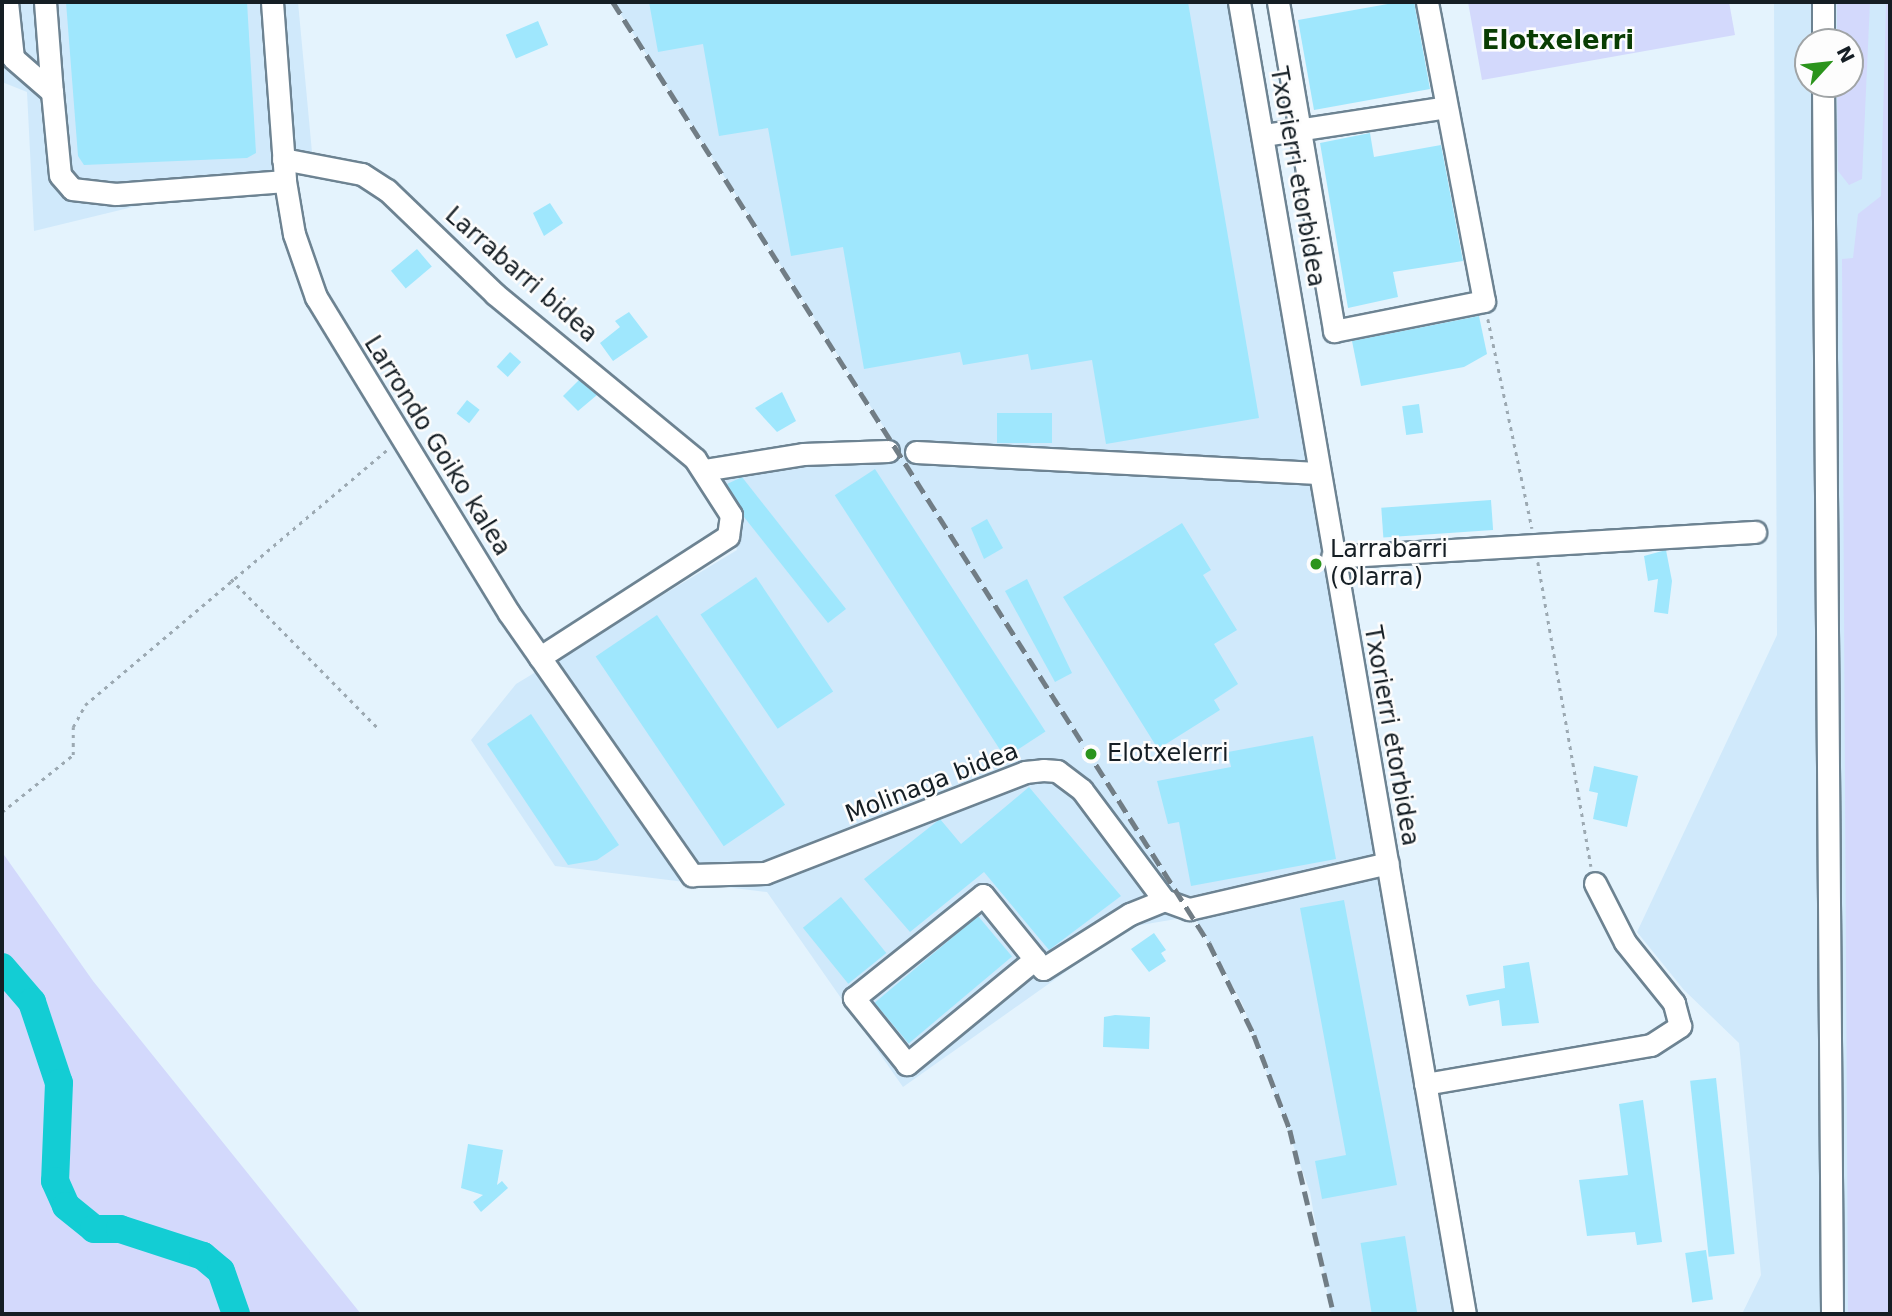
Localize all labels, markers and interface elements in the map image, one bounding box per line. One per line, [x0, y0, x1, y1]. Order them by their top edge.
district label: Elotxelerri [1482, 25, 1634, 57]
north arrow [1794, 28, 1864, 98]
text: N [1833, 42, 1859, 66]
street label: Txorierri etorbidea [1263, 65, 1331, 289]
street label: Larrabarri bidea [439, 201, 603, 349]
street label: Larrondo Goiko kalea [358, 331, 516, 561]
place label: Larrabarri (Olarra) [1330, 536, 1448, 592]
marker: Larrabarri (Olarra) [1308, 556, 1324, 572]
street label: Txorierri etorbidea [1357, 624, 1425, 848]
street label: Molinaga bidea [841, 737, 1023, 829]
place label: Elotxelerri [1107, 740, 1229, 768]
marker: Elotxelerri [1081, 744, 1101, 764]

